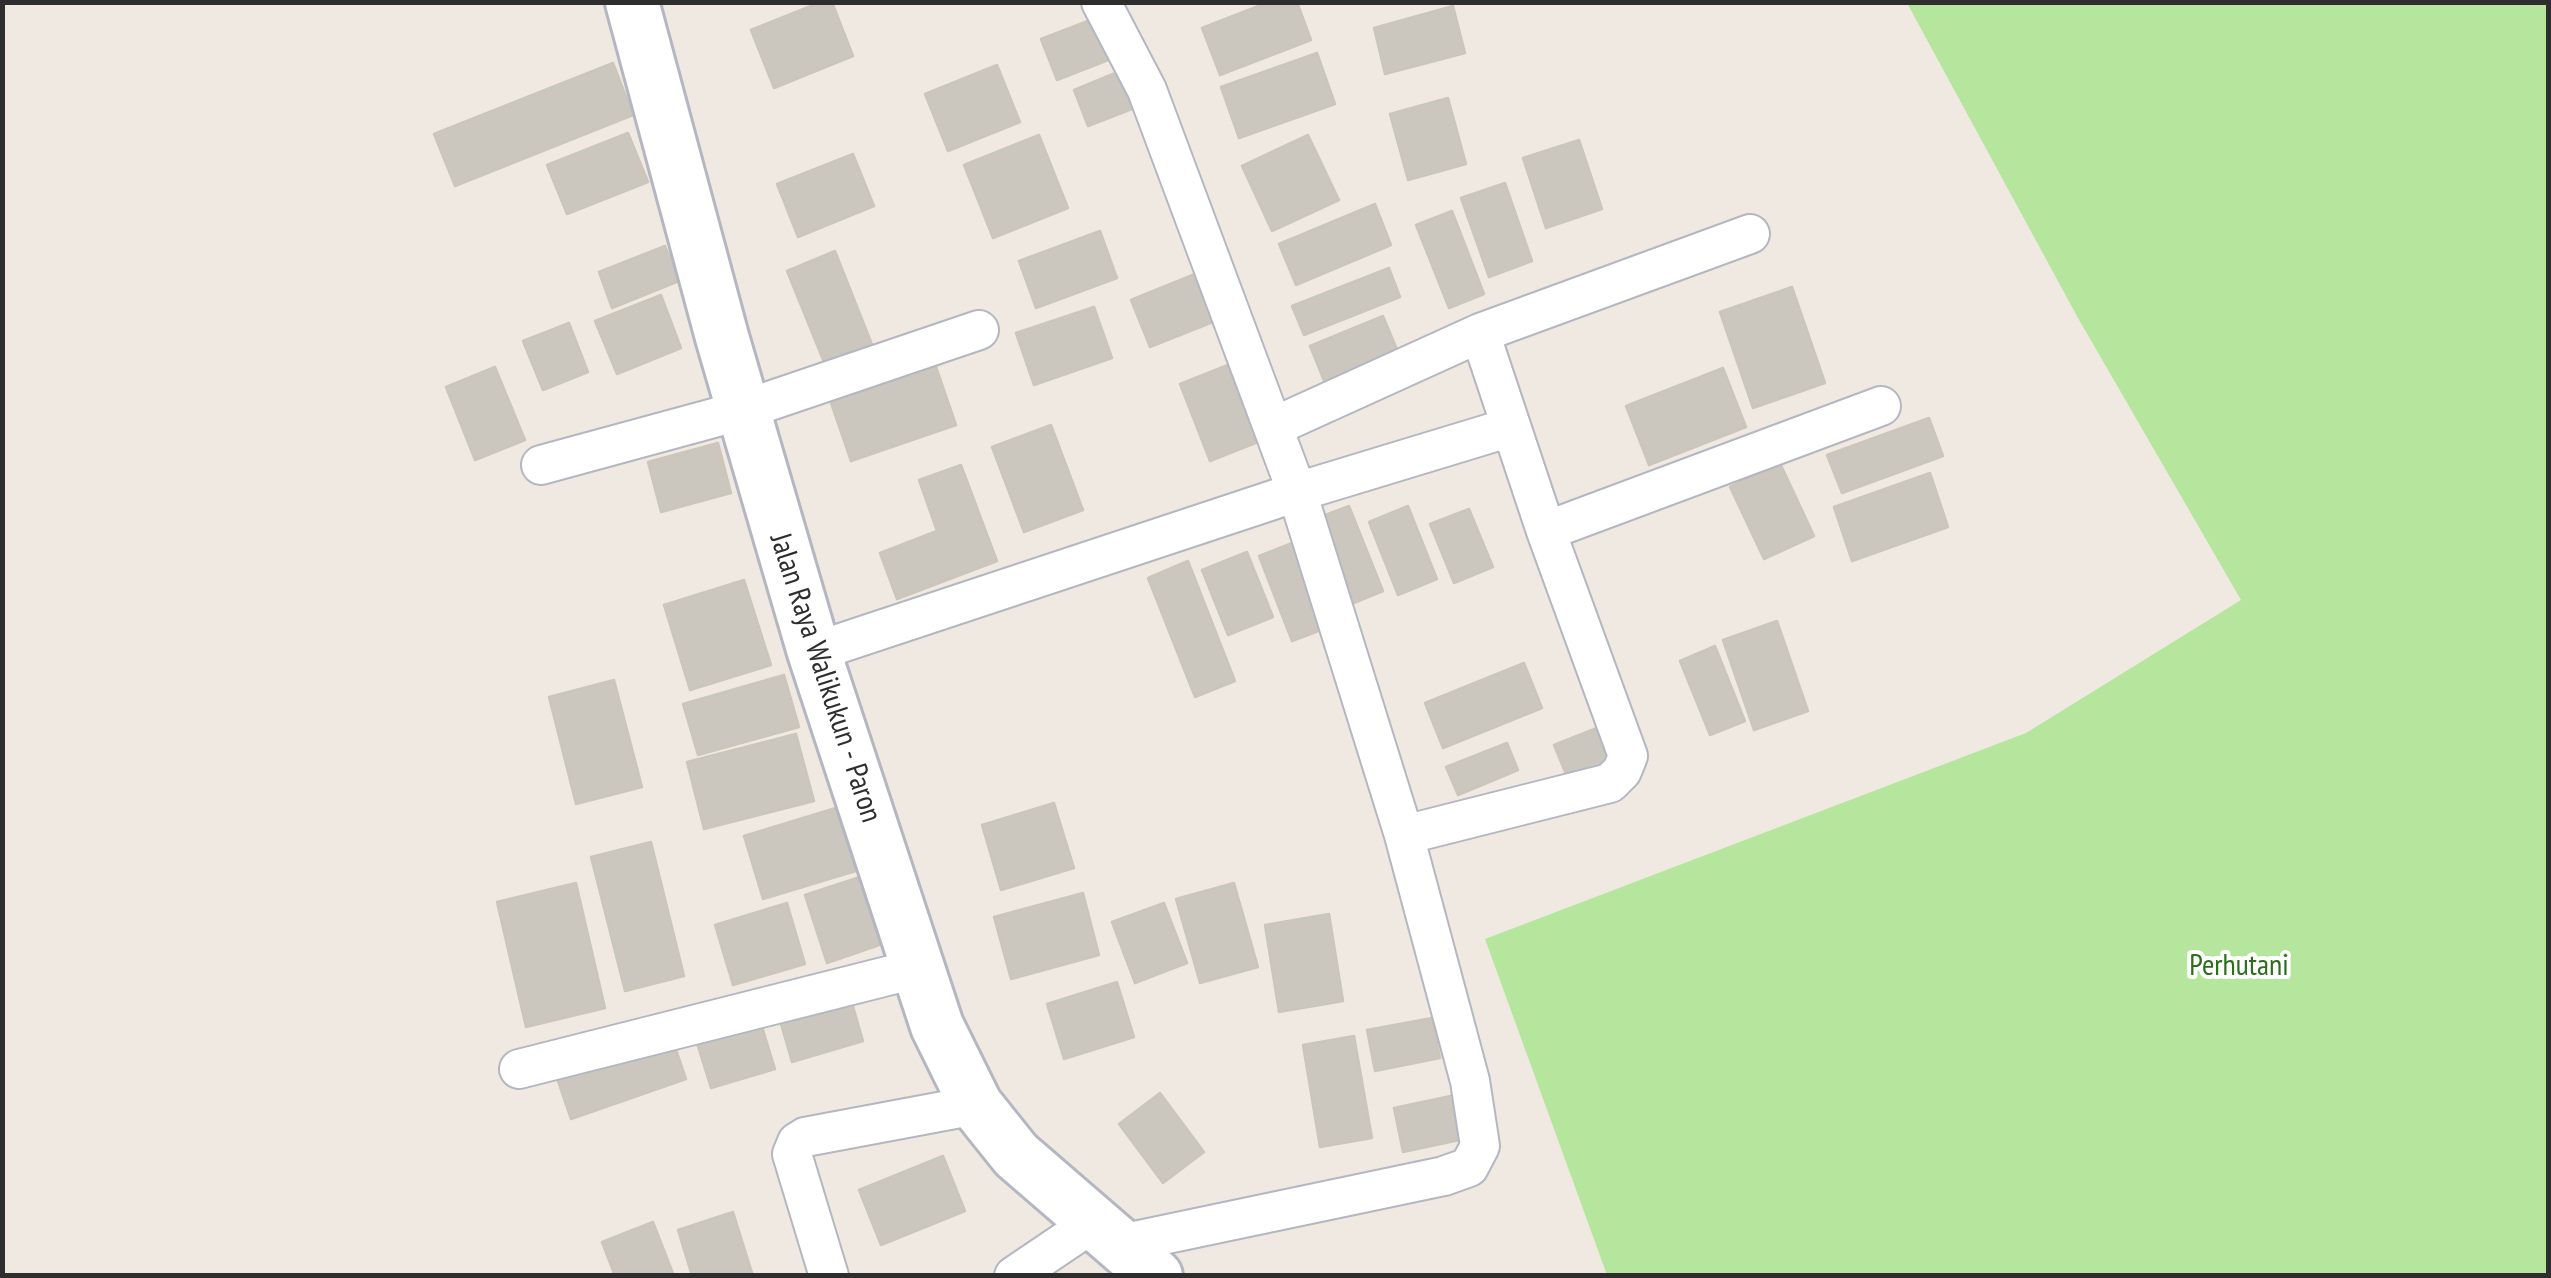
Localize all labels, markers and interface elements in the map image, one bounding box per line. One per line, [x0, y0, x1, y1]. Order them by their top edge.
street label: Jalan Raya Walikukun - Paron [761, 529, 889, 827]
park label: Perhutani [2189, 948, 2289, 984]

